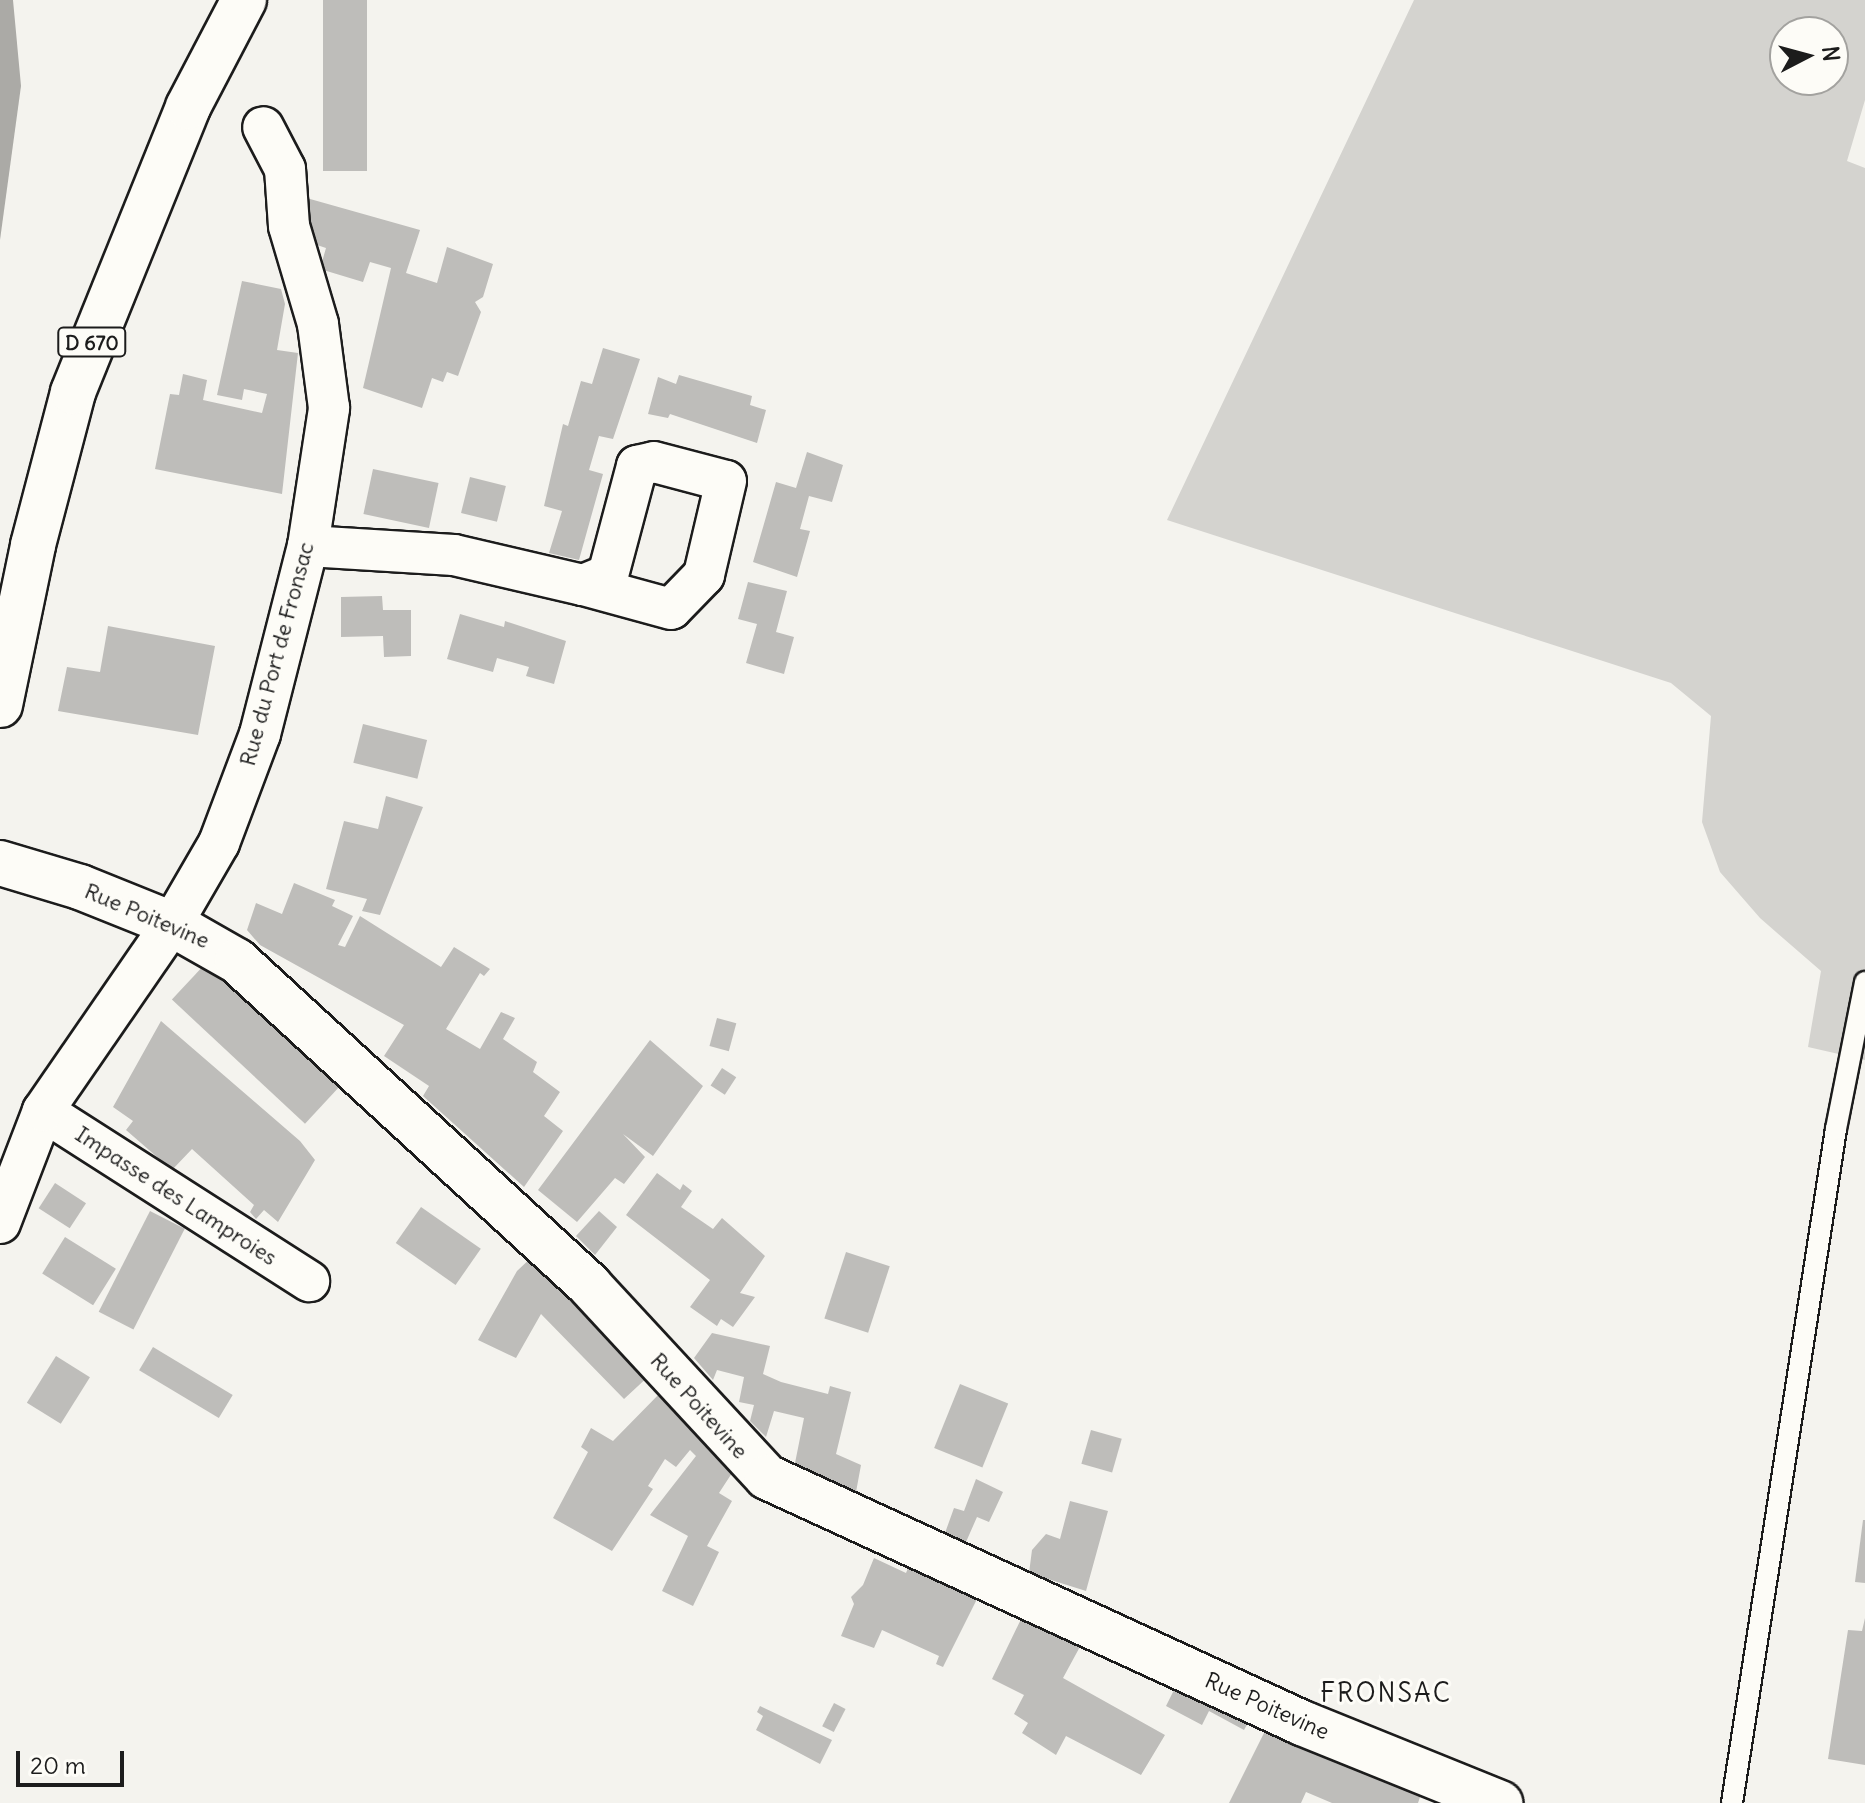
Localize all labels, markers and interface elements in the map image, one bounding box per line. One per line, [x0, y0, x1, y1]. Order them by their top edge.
north arrow [1769, 16, 1849, 96]
text: N [1816, 45, 1846, 63]
road number: D 670 [56, 326, 128, 358]
street label: Rue du Port de Fronsac [234, 539, 320, 769]
street label: Rue Poitevine [81, 878, 213, 954]
street label: Impasse des Lamproies [70, 1121, 282, 1271]
street label: Rue Poitevine [645, 1348, 753, 1464]
street label: Rue Poitevine [1201, 1667, 1333, 1745]
district label: FRONSAC [1320, 1677, 1452, 1709]
scale bar [20, 1735, 128, 1785]
text: 20 m [30, 1750, 86, 1780]

